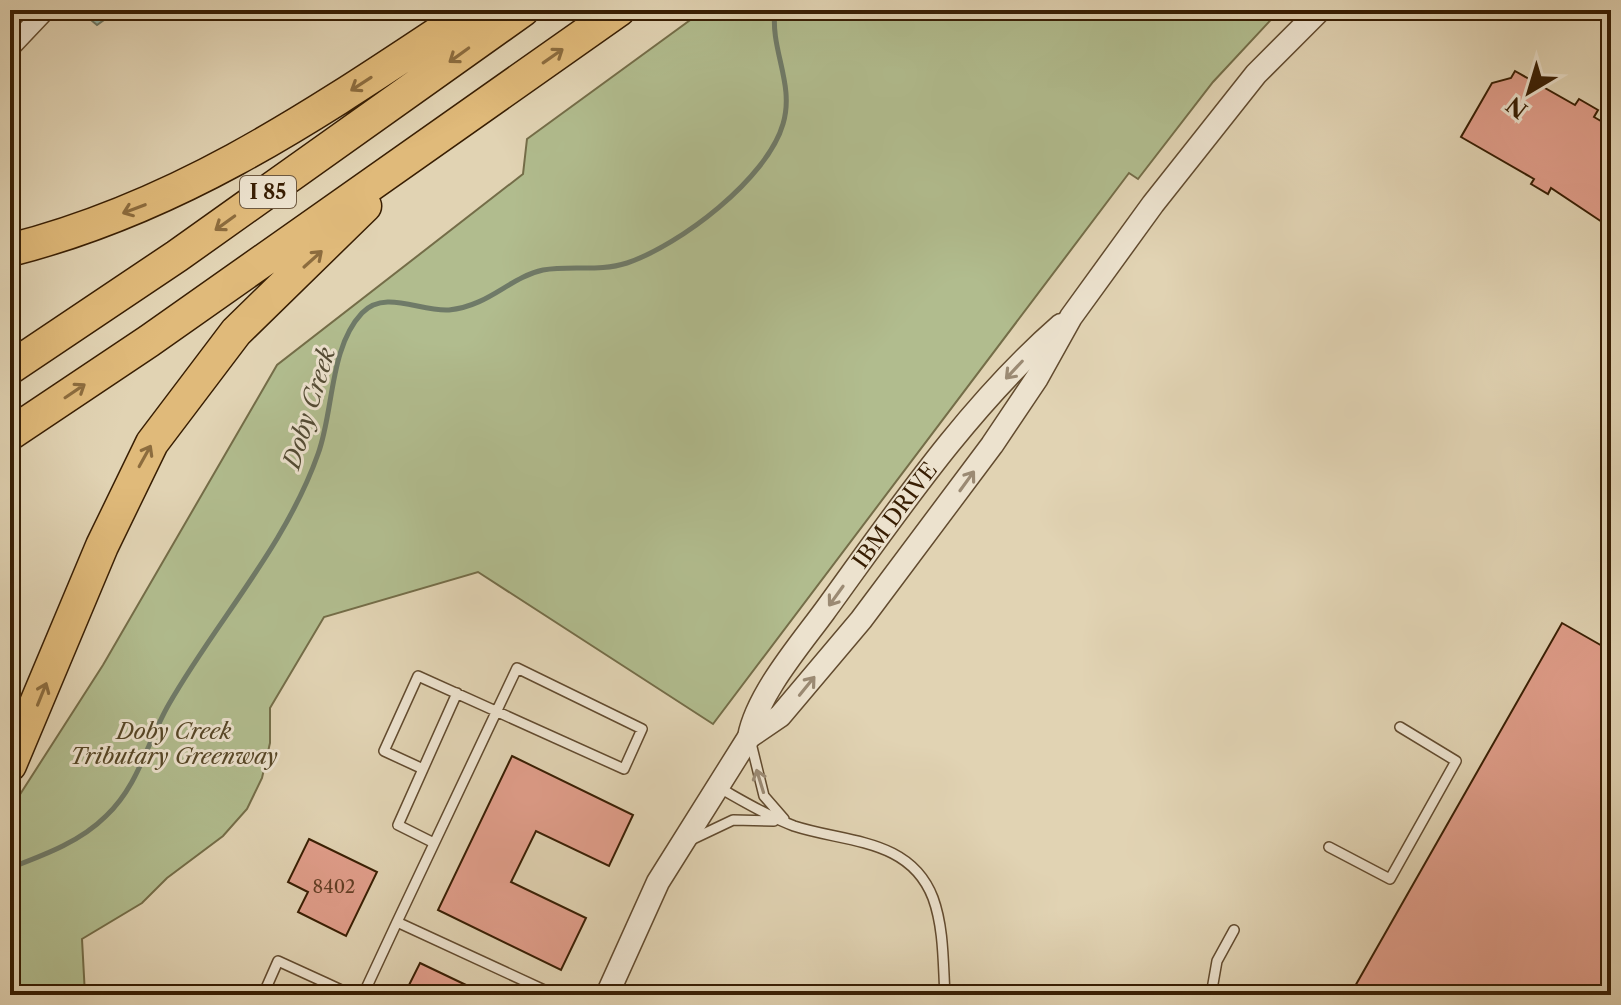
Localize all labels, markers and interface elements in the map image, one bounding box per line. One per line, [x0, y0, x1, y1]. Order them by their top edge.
one-way arrow [449, 47, 471, 63]
one-way arrow [542, 48, 564, 64]
north arrow [1489, 52, 1569, 132]
one-way arrow [350, 76, 373, 92]
text: N [1501, 91, 1533, 124]
road number: I 85 [240, 176, 296, 208]
one-way arrow [122, 203, 147, 217]
one-way arrow [214, 214, 236, 231]
one-way arrow [303, 250, 323, 269]
water label: Doby Creek [276, 343, 341, 474]
one-way arrow [1005, 360, 1024, 380]
one-way arrow [64, 383, 86, 399]
one-way arrow [138, 444, 153, 468]
street label: IBM DRIVE [847, 457, 943, 573]
one-way arrow [958, 470, 975, 492]
one-way arrow [827, 585, 844, 606]
one-way arrow [798, 676, 816, 697]
one-way arrow [36, 682, 50, 707]
park label: Doby Creek Tributary Greenway [70, 718, 278, 770]
one-way arrow [752, 768, 767, 794]
house number: 8402 [313, 876, 355, 898]

